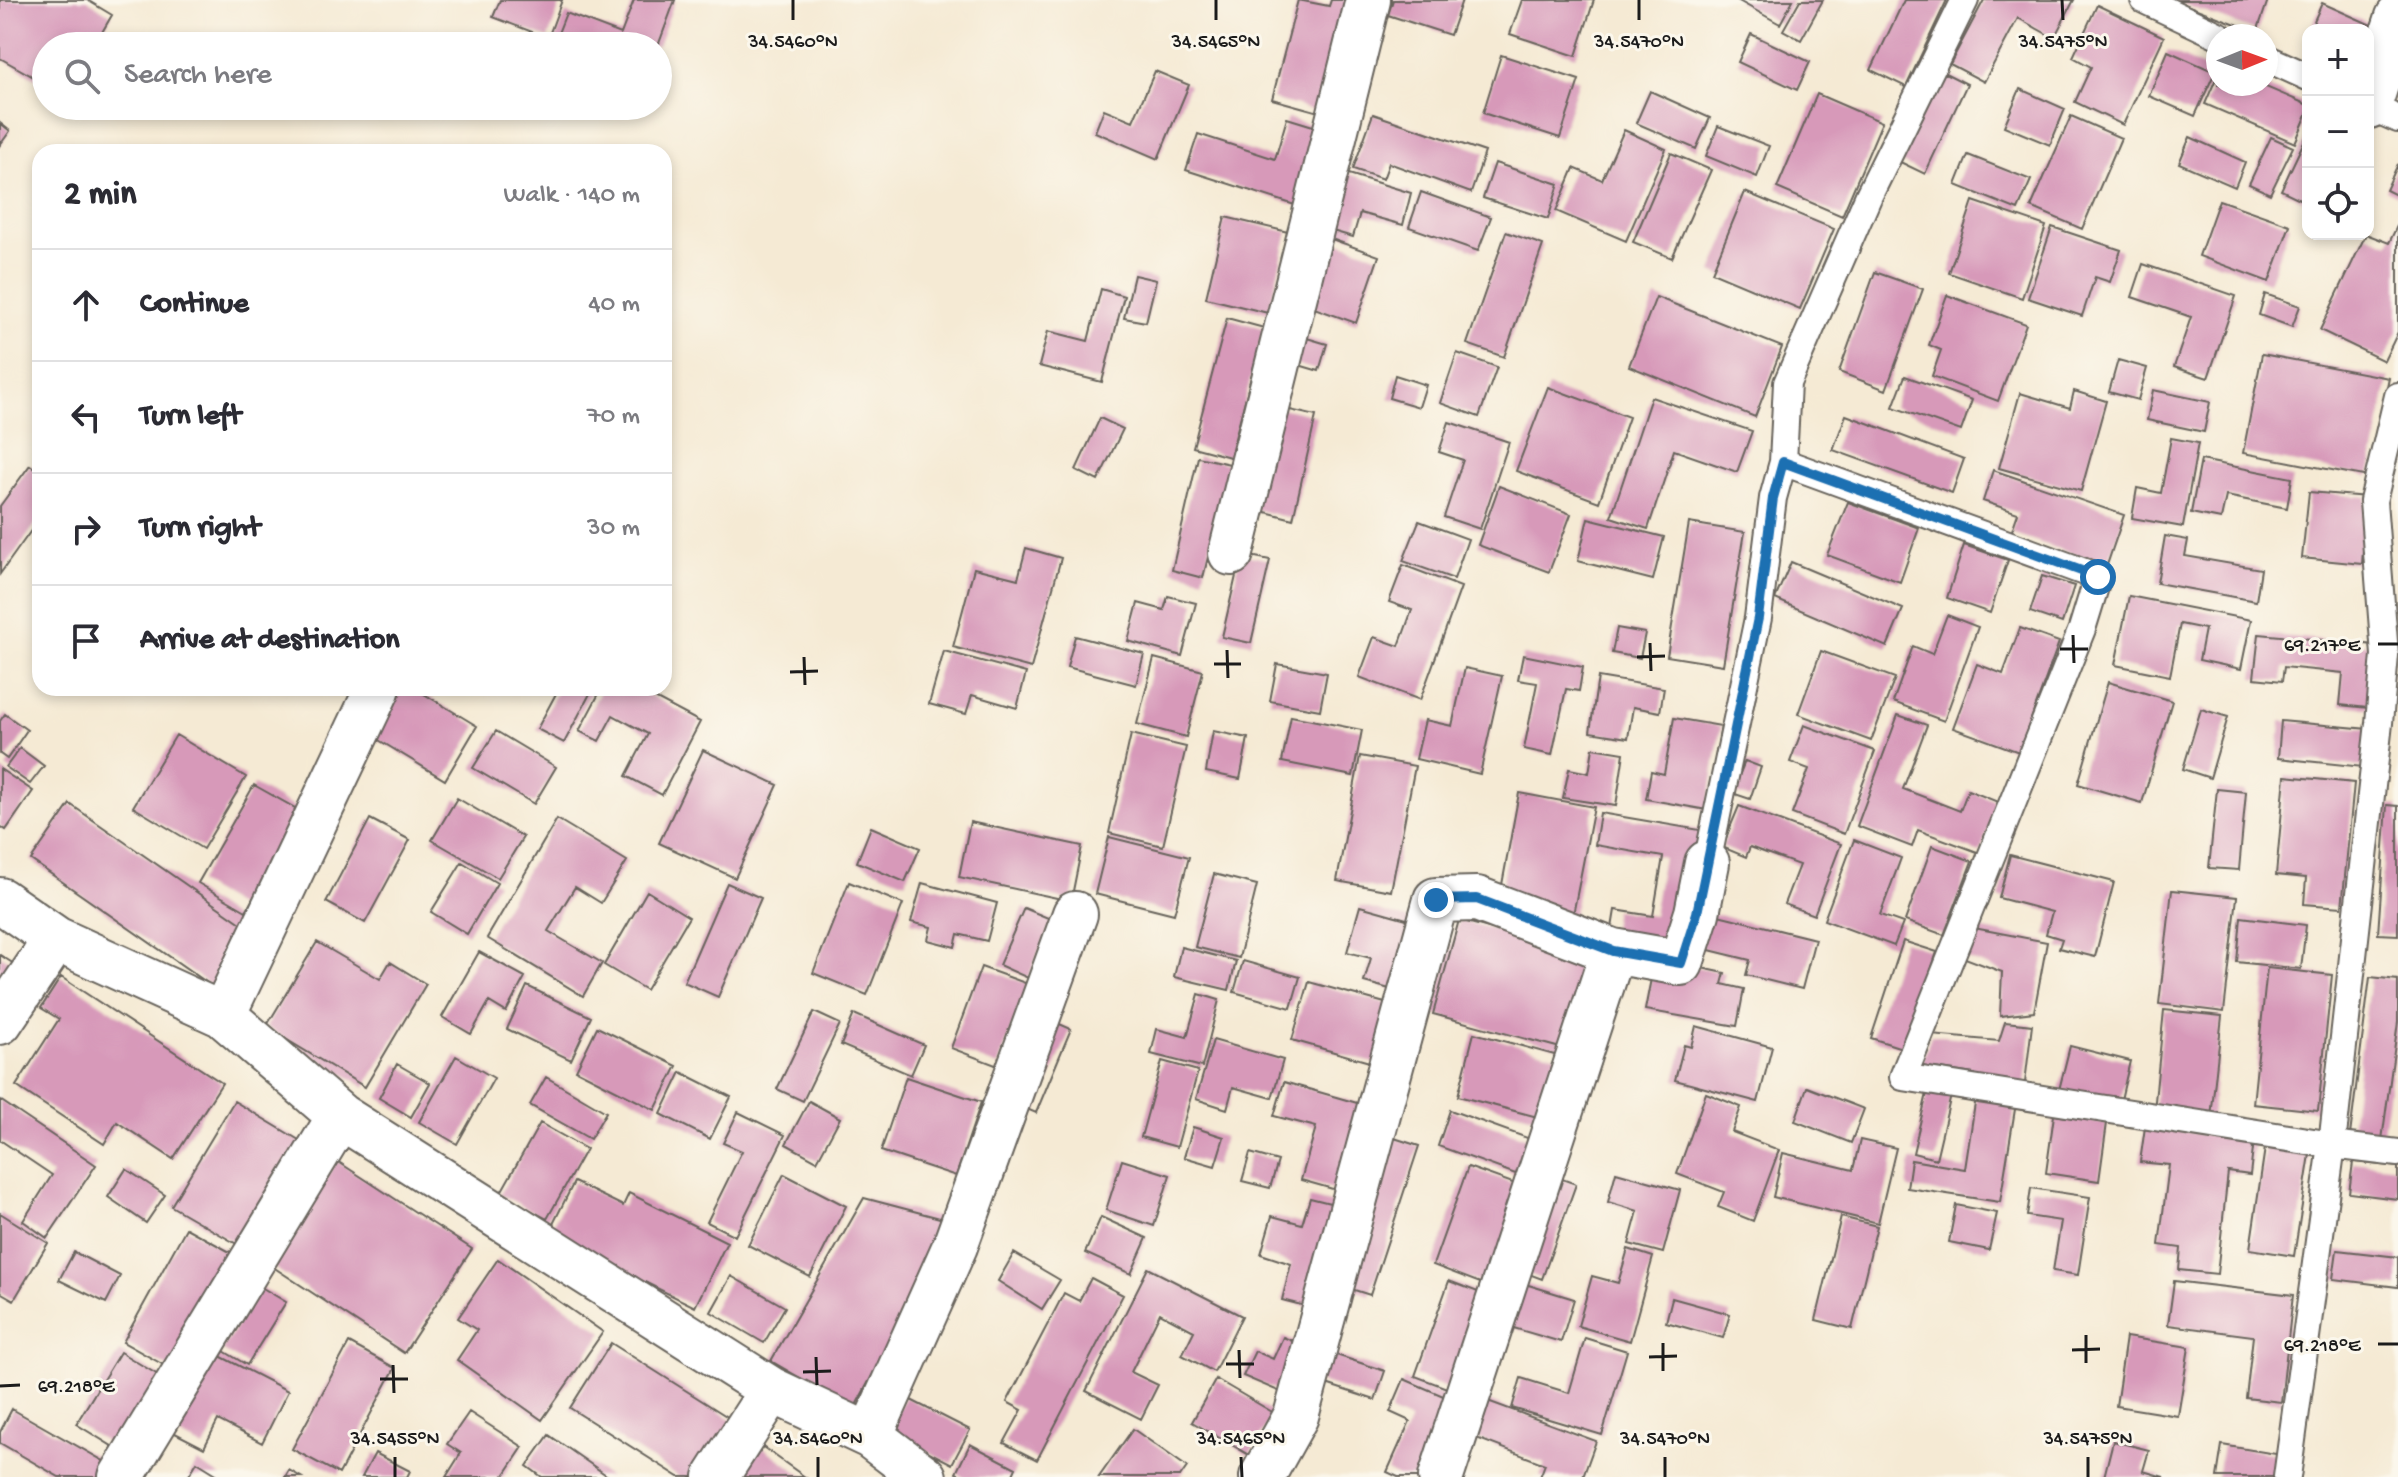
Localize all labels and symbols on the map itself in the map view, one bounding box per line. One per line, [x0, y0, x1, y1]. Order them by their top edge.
north arrow [2206, 24, 2278, 96]
text: 34.5460°N [747, 32, 838, 55]
text: 34.5465°N [1171, 32, 1260, 55]
text: 34.5470°N [1593, 32, 1684, 55]
text: 34.5475°N [2017, 32, 2108, 55]
route start [2080, 559, 2116, 595]
text: 69.217°E [2284, 636, 2362, 659]
route end [1418, 882, 1454, 918]
text: 69.218°E [2284, 1336, 2362, 1359]
text: 69.218°E [38, 1377, 116, 1400]
text: 34.5455°N [349, 1429, 440, 1452]
text: 34.5460°N [772, 1429, 863, 1452]
text: 34.5465°N [1196, 1429, 1285, 1452]
text: 34.5470°N [1619, 1429, 1710, 1452]
text: 34.5475°N [2042, 1429, 2133, 1452]

